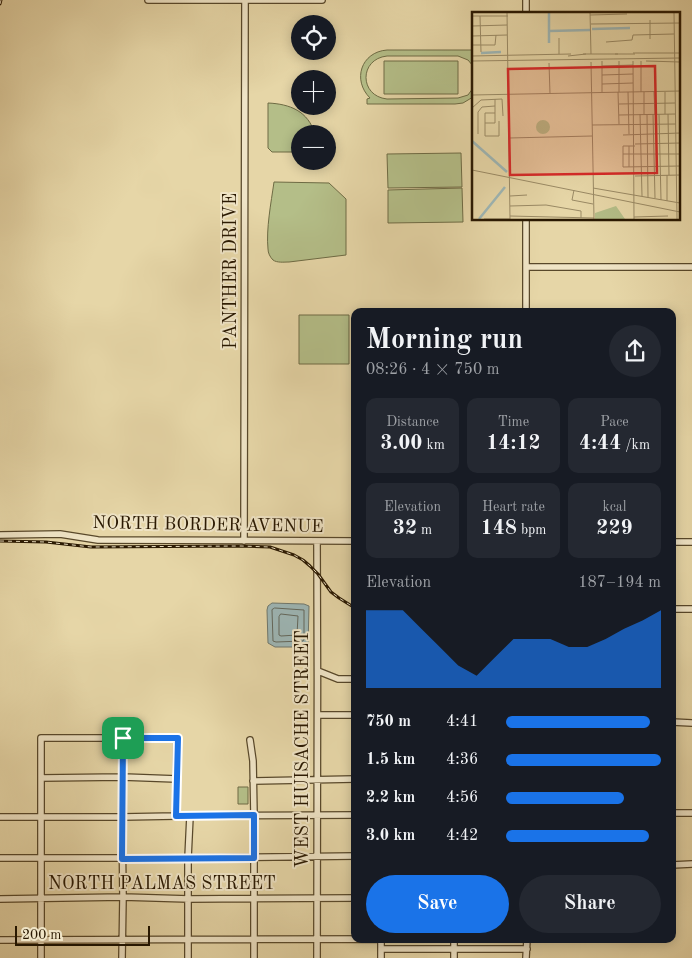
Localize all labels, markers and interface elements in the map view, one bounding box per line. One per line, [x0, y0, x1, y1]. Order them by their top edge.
inset map [472, 12, 680, 220]
map controls [291, 15, 336, 170]
button: locate [291, 15, 336, 60]
button: + [291, 70, 336, 115]
button: − [291, 125, 336, 170]
street label: PANTHER DRIVE [222, 193, 240, 349]
button: share [609, 325, 661, 377]
text: Morning run [366, 327, 523, 355]
text: 08:26 · 4 × 750 m [366, 362, 499, 378]
text: Distance [386, 415, 439, 429]
text: Time [498, 415, 529, 429]
text: Pace [600, 415, 629, 429]
text: 3.00 [380, 433, 423, 454]
text: 14:12 [486, 433, 541, 454]
text: 4:44 [579, 433, 621, 454]
text: km [423, 438, 445, 452]
text: /km [621, 438, 650, 452]
text: Elevation [384, 500, 441, 514]
text: Heart rate [482, 500, 545, 514]
text: kcal [602, 500, 627, 514]
street label: NORTH BORDER AVENUE [92, 514, 324, 536]
text: 32 [393, 518, 417, 539]
text: 148 [480, 518, 517, 539]
text: 229 [596, 518, 633, 539]
text: m [417, 523, 432, 537]
text: bpm [517, 523, 547, 537]
text: Elevation [366, 575, 431, 591]
text: 187–194 m [578, 575, 661, 591]
street label: WEST HUISACHE STREET [294, 630, 312, 868]
text: 750 m [366, 714, 411, 730]
text: 4:41 [446, 714, 478, 730]
pin [102, 717, 144, 759]
icon: arrive [109, 724, 137, 752]
text: 1.5 km [366, 752, 415, 768]
text: 4:36 [446, 752, 478, 768]
text: 2.2 km [366, 790, 415, 806]
text: 4:56 [446, 790, 478, 806]
text: 3.0 km [366, 828, 415, 844]
text: 4:42 [446, 828, 478, 844]
street label: NORTH PALMAS STREET [48, 875, 276, 893]
button: Save [366, 875, 509, 933]
button: Share [519, 875, 661, 933]
scale bar [15, 923, 150, 946]
text: 200 m [22, 928, 61, 942]

